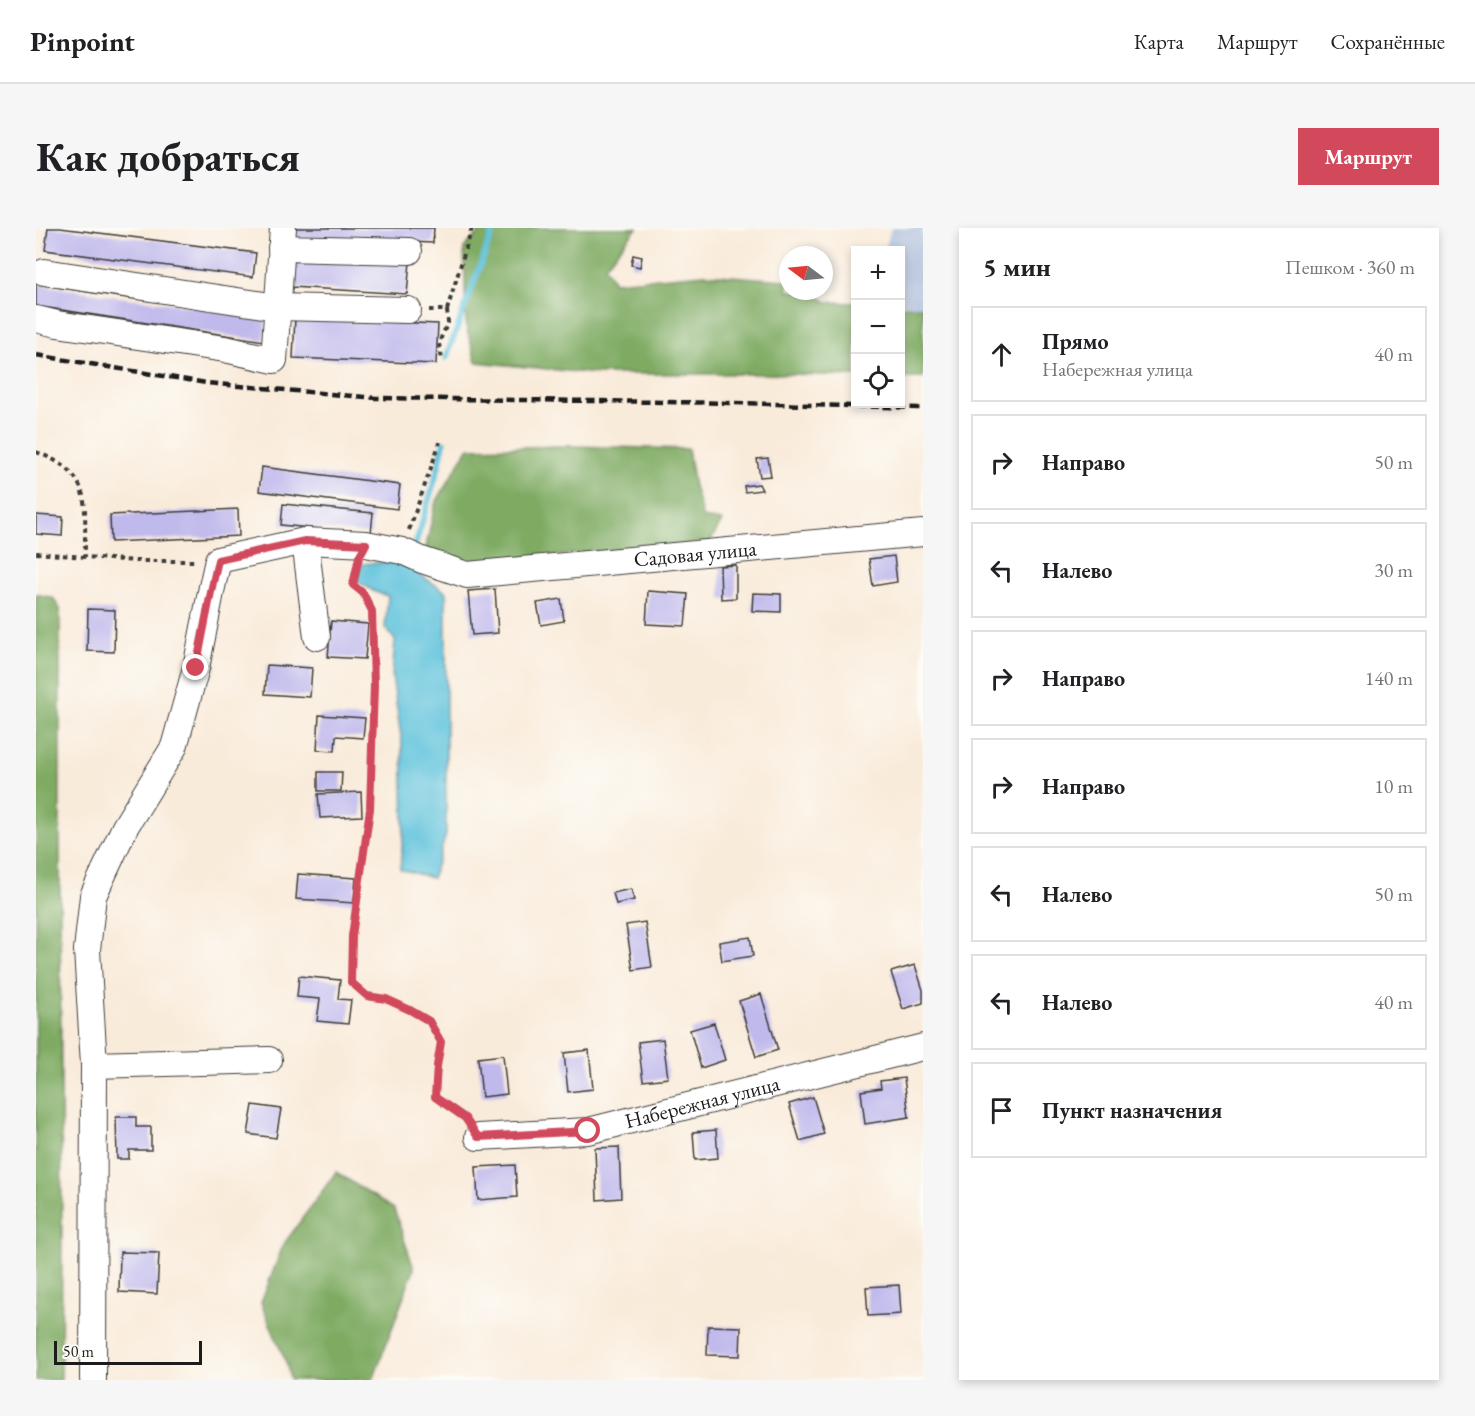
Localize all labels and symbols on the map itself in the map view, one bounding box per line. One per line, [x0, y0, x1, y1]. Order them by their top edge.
north arrow [779, 246, 833, 300]
street label: Садовая улица [633, 534, 758, 573]
route end [182, 654, 208, 680]
street label: Набережная улица [622, 1069, 783, 1134]
route start [574, 1117, 600, 1143]
scale bar [54, 1338, 202, 1366]

